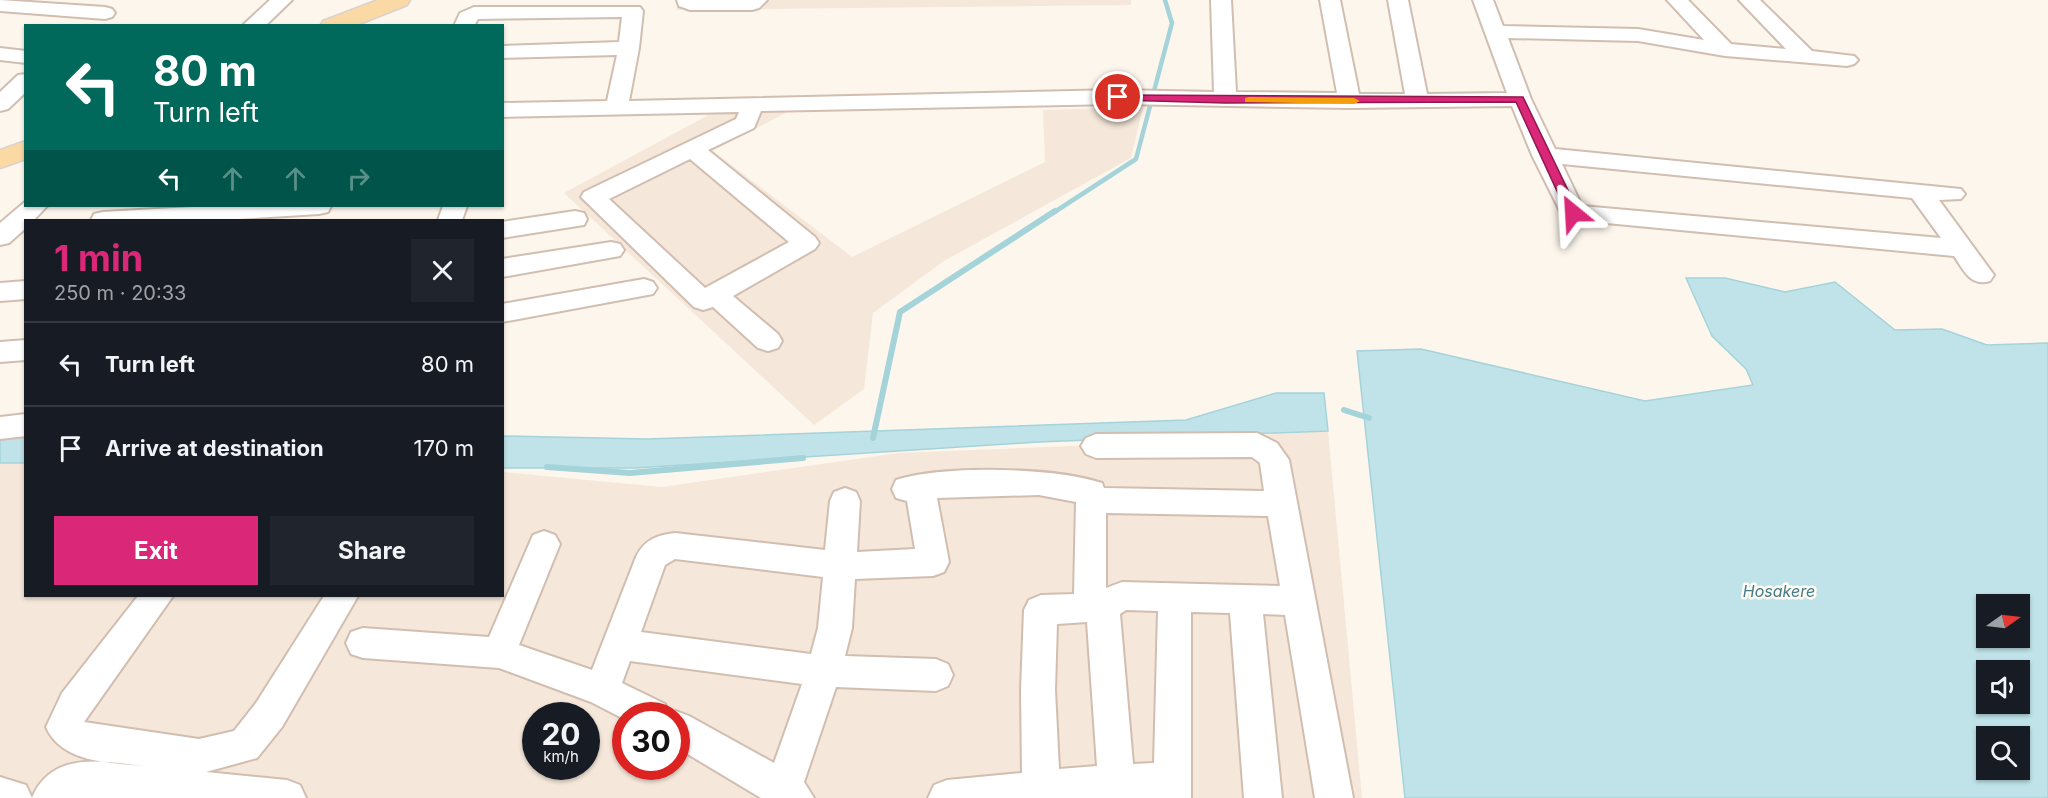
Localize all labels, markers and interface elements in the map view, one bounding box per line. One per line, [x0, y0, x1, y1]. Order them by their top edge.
text: 80 m [153, 45, 257, 96]
icon: left [54, 48, 132, 126]
pin [1092, 71, 1143, 122]
icon: arrive [1101, 80, 1134, 113]
text: Turn left [153, 96, 259, 129]
icon: left [153, 162, 186, 195]
icon: ahead [216, 162, 249, 195]
icon: ahead [279, 162, 312, 195]
icon: right [342, 162, 375, 195]
position arrow [1541, 181, 1605, 245]
text: 1 min [54, 236, 143, 280]
button: close [411, 239, 474, 302]
text: 250 m · 20:33 [54, 281, 186, 305]
icon: left [54, 348, 87, 381]
text: Turn left [105, 351, 195, 377]
text: 80 m [421, 351, 474, 377]
icon: arrive [54, 432, 87, 465]
text: Arrive at destination [105, 435, 324, 461]
text: 170 m [414, 435, 474, 461]
button: Exit [54, 516, 258, 585]
button: Share [270, 516, 474, 585]
water label: Hosakere [1743, 581, 1815, 601]
north arrow [1976, 594, 2030, 648]
map controls [1976, 594, 2030, 780]
button: sound [1976, 660, 2030, 714]
speed limit sign: 30 [612, 702, 690, 780]
text: 20 [541, 716, 581, 752]
button: search [1976, 726, 2030, 780]
text: km/h [543, 747, 579, 766]

